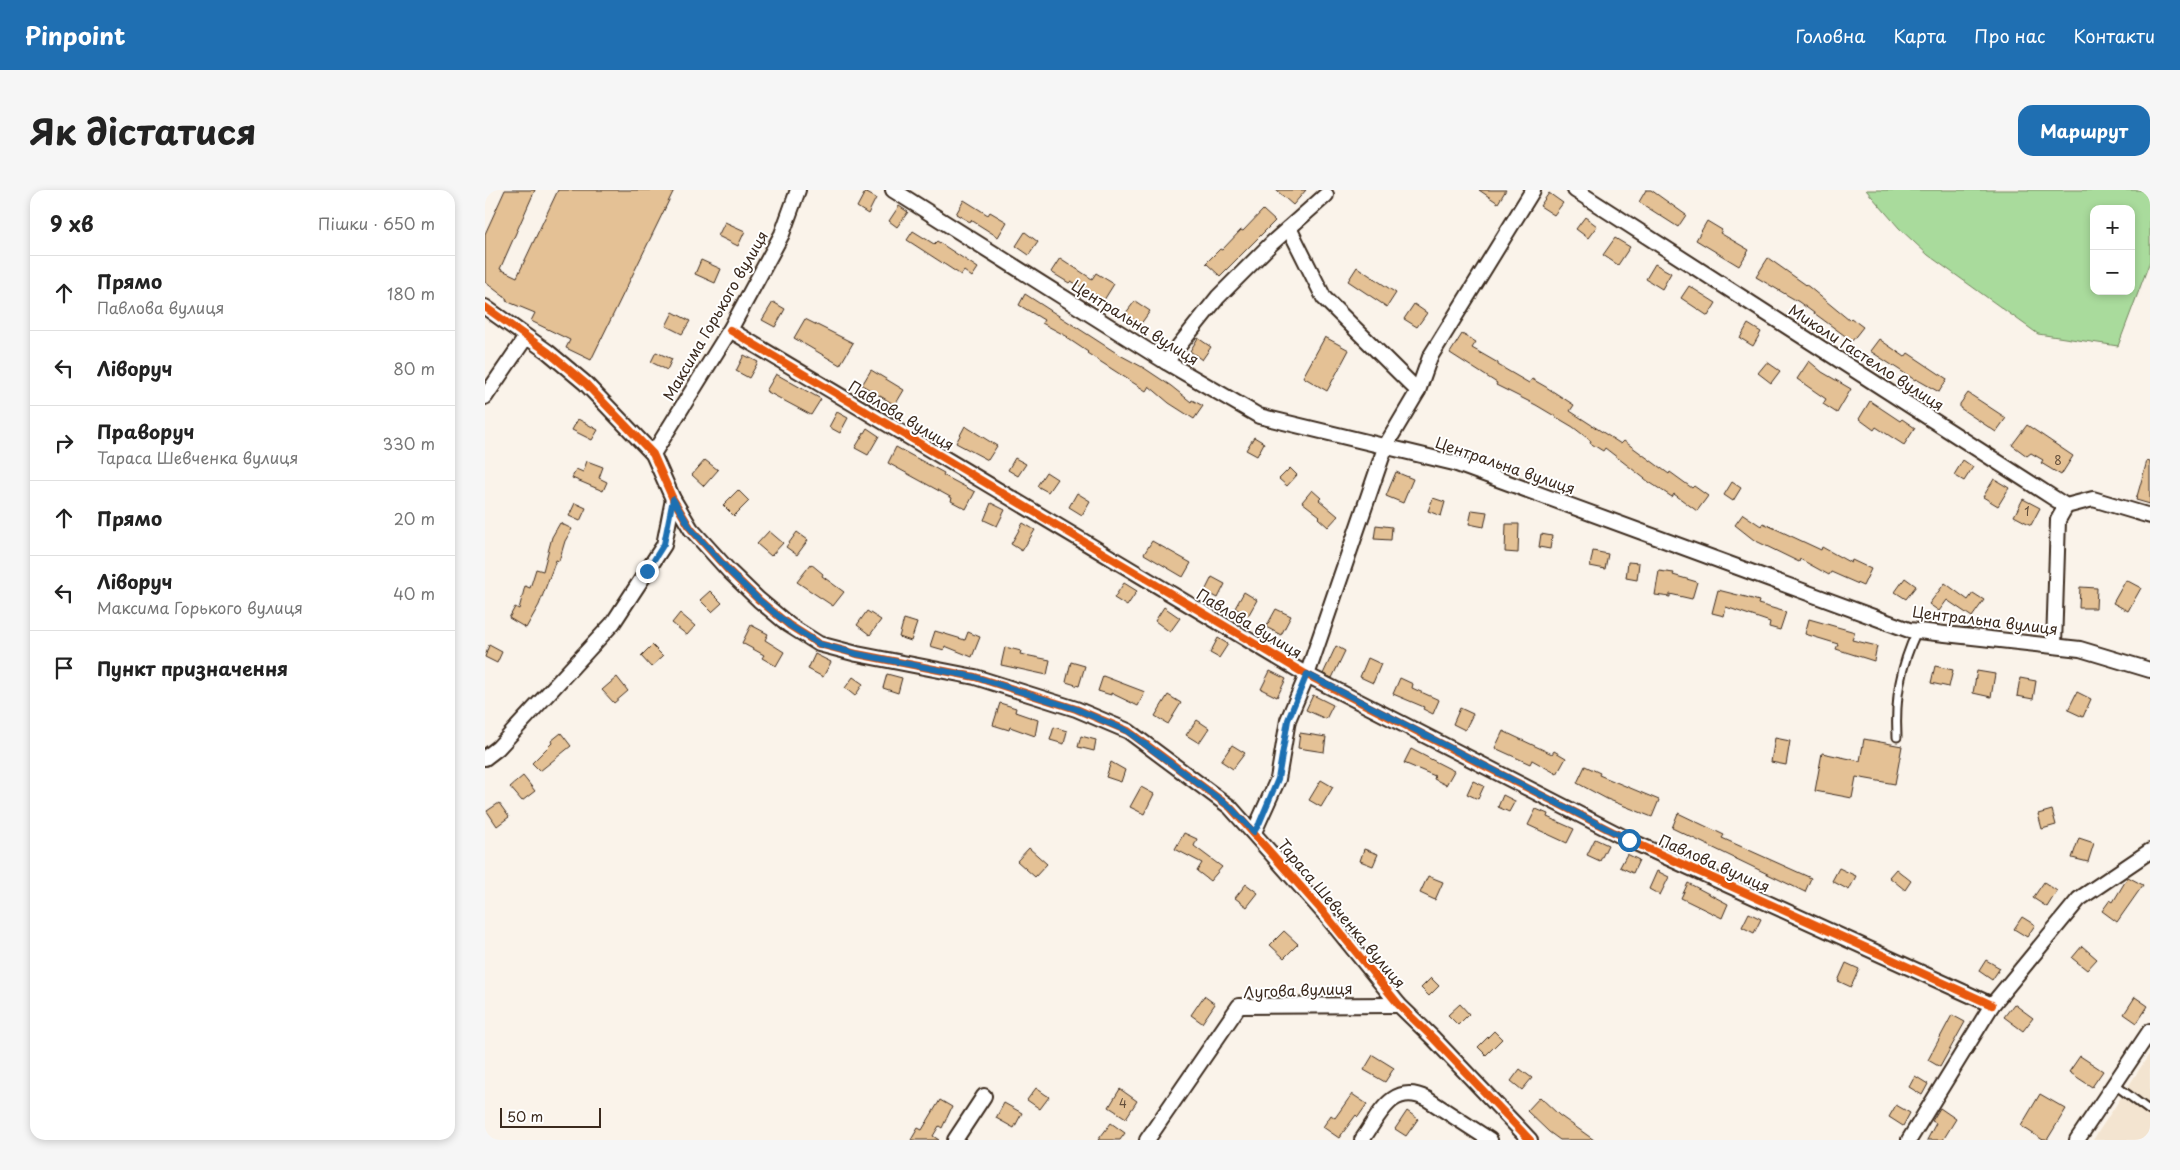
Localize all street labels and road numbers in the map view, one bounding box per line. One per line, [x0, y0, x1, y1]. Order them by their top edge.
street label: Максима Горького вулиця [656, 226, 773, 405]
street label: Центральна вулиця [1068, 273, 1204, 370]
street label: Миколи Гастелло вулиця [1784, 298, 1949, 416]
street label: Павлова вулиця [845, 374, 959, 455]
street label: Центральна вулиця [1433, 430, 1578, 499]
street label: Павлова вулиця [1193, 582, 1307, 663]
street label: Центральна вулиця [1911, 599, 2059, 640]
street label: Павлова вулиця [1655, 828, 1774, 897]
street label: Тараса Шевченка вулиця [1273, 833, 1412, 993]
street label: Лугова вулиця [1243, 976, 1353, 1003]

